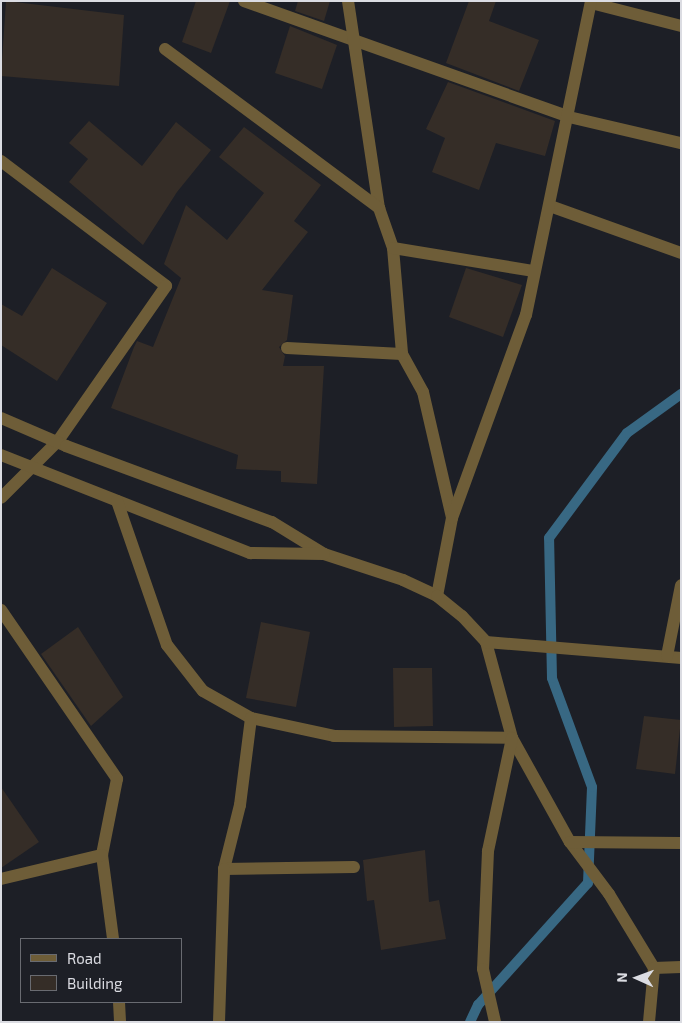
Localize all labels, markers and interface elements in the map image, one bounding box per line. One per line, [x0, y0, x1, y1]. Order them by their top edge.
legend [20, 938, 182, 1003]
text: Road [67, 949, 102, 967]
north arrow [612, 953, 662, 1003]
text: N [613, 972, 630, 983]
text: Building [67, 974, 122, 992]

